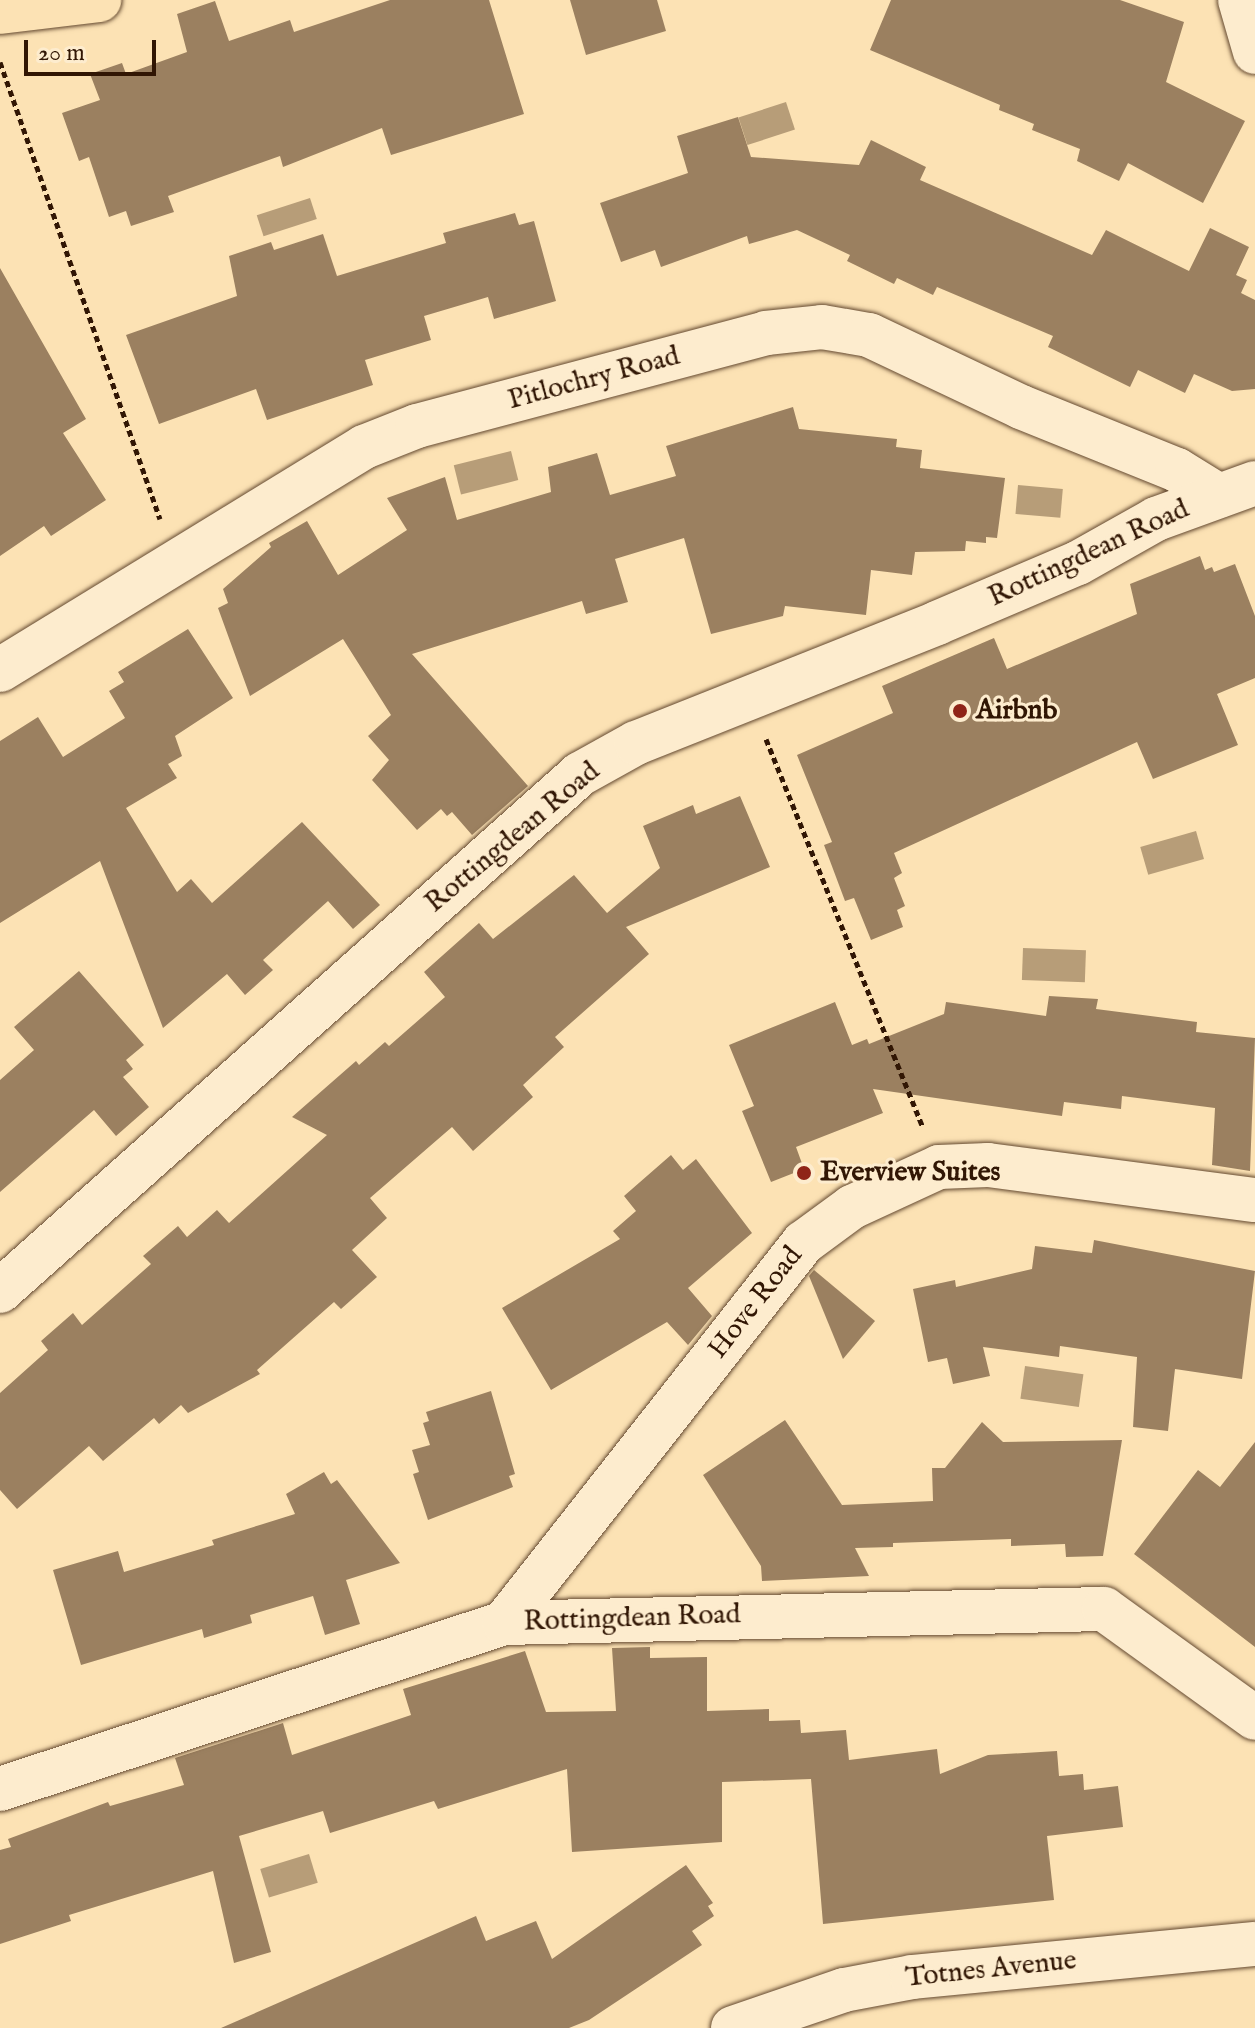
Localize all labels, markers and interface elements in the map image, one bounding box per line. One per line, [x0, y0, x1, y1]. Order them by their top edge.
scale bar [28, 24, 160, 74]
text: 20 m [38, 38, 85, 69]
street label: Pitlochry Road [505, 340, 683, 418]
street label: Rottingdean Road [983, 493, 1195, 615]
place label: Airbnb [976, 694, 1057, 728]
marker: Airbnb [951, 702, 969, 720]
street label: Rottingdean Road [419, 755, 607, 921]
place label: Everview Suites [820, 1156, 1000, 1190]
marker: Everview Suites [795, 1164, 813, 1182]
street label: Hove Road [702, 1240, 810, 1366]
street label: Rottingdean Road [523, 1598, 741, 1640]
street label: Totnes Avenue [904, 1944, 1078, 1996]

